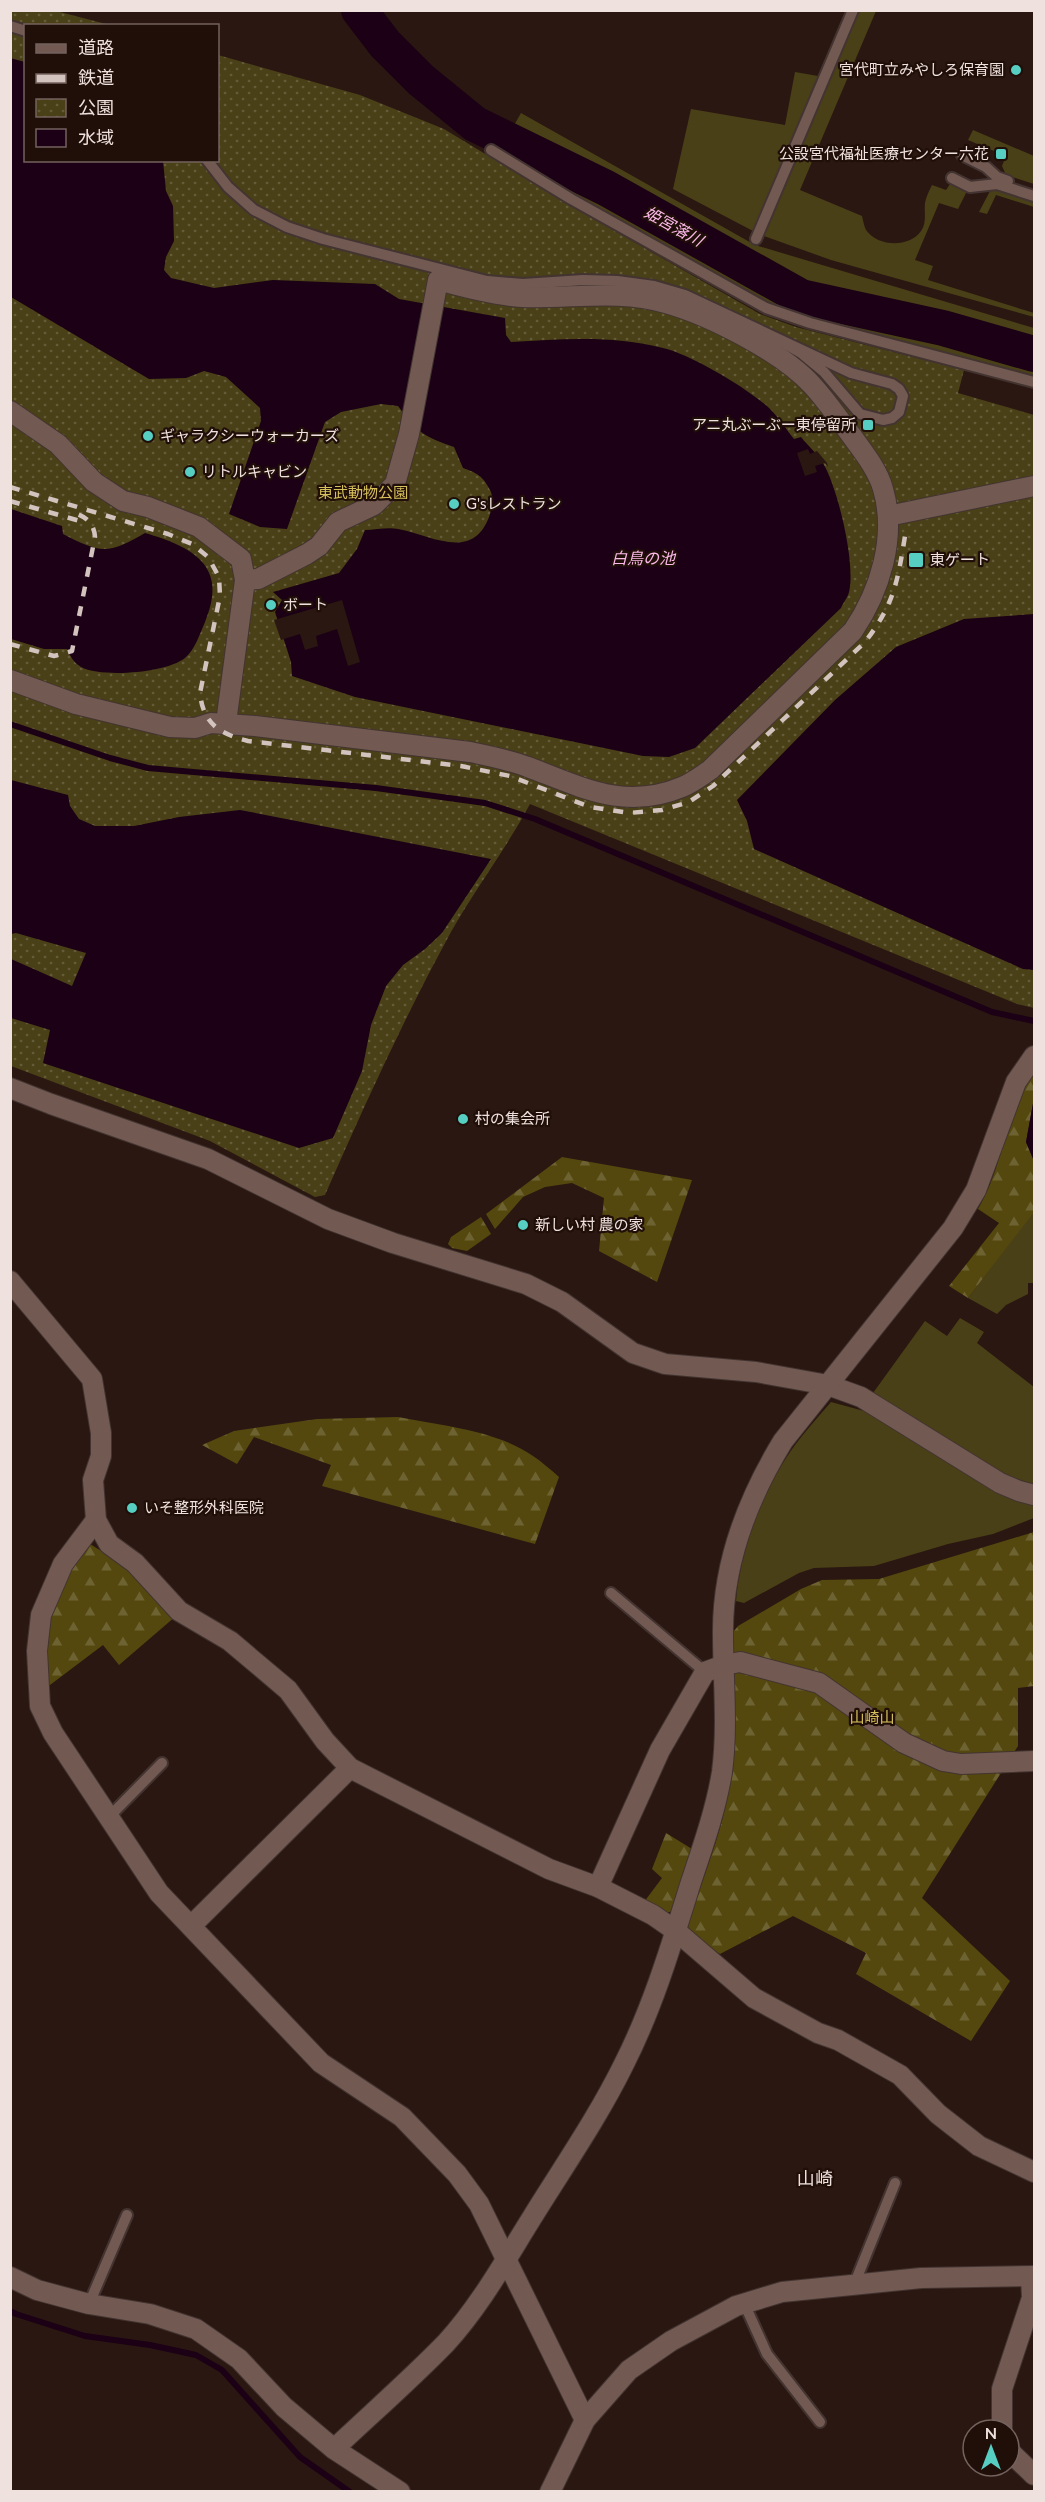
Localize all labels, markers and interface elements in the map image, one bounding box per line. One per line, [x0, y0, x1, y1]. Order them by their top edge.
legend [24, 24, 219, 162]
text: 道路 [78, 36, 114, 58]
place label: 宮代町立みやしろ保育園 [839, 60, 1004, 78]
marker: 宮代町立みやしろ保育園 [1009, 63, 1023, 77]
text: 鉄道 [78, 66, 114, 88]
text: 公園 [78, 96, 114, 118]
text: 水域 [78, 126, 114, 148]
place label: 公設宮代福祉医療センター六花 [779, 144, 989, 162]
marker: 公設宮代福祉医療センター六花 [994, 147, 1008, 161]
water label: 姫宮落川 [642, 202, 709, 250]
place label: アニ丸ぶーぶー東停留所 [692, 415, 856, 433]
marker: アニ丸ぶーぶー東停留所 [861, 418, 875, 432]
place label: ギャラクシーウォーカーズ [160, 426, 339, 444]
marker: ギャラクシーウォーカーズ [141, 429, 155, 443]
place label: リトルキャビン [202, 462, 307, 480]
marker: リトルキャビン [183, 465, 197, 479]
park label: 東武動物公園 [318, 483, 408, 501]
place label: G'sレストラン [466, 494, 561, 512]
marker: G'sレストラン [447, 497, 461, 511]
water label: 白鳥の池 [611, 548, 677, 567]
place label: 東ゲート [930, 550, 990, 568]
marker: 東ゲート [907, 551, 925, 569]
place label: ボート [283, 595, 328, 613]
marker: ボート [264, 598, 278, 612]
place label: 村の集会所 [475, 1109, 550, 1127]
marker: 村の集会所 [456, 1112, 470, 1126]
place label: 新しい村 農の家 [535, 1215, 644, 1233]
marker: 新しい村 農の家 [516, 1218, 530, 1232]
place label: いそ整形外科医院 [144, 1498, 264, 1516]
marker: いそ整形外科医院 [125, 1501, 139, 1515]
park label: 山崎山 [849, 1708, 895, 1726]
district label: 山崎 [797, 2167, 833, 2189]
north arrow [961, 2418, 1021, 2478]
text: N [985, 2423, 997, 2442]

